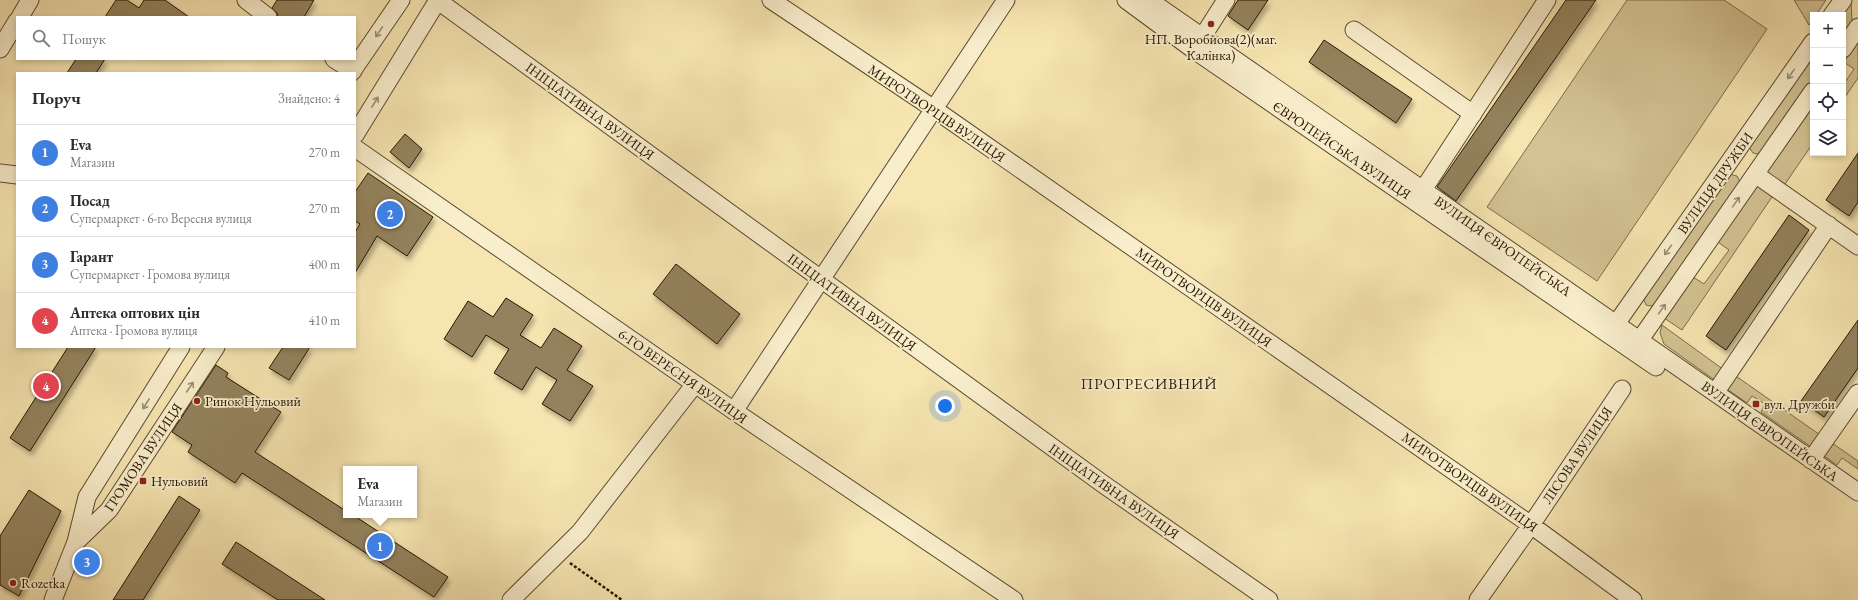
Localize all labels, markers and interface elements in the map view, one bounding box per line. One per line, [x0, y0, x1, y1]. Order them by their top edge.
map controls [1810, 12, 1846, 156]
button: + [1810, 12, 1846, 48]
search box [16, 16, 356, 60]
marker: НП. Воробйова(2)(маг. Калінка) [1206, 19, 1216, 29]
one-way arrow [375, 26, 383, 37]
icon: search [30, 27, 52, 49]
text: Пошук [62, 29, 106, 48]
place label: НП. Воробйова(2)(маг. Калінка) [1145, 30, 1277, 64]
button: − [1810, 48, 1846, 84]
street label: ІНІЦІАТИВНА ВУЛИЦЯ [522, 58, 658, 164]
street label: МИРОТВОРЦІВ ВУЛИЦЯ [865, 60, 1010, 166]
one-way arrow [1787, 69, 1795, 80]
button: locate [1810, 84, 1846, 120]
text: Поруч [32, 87, 81, 109]
text: Знайдено: 4 [278, 90, 340, 107]
one-way arrow [372, 96, 380, 108]
street label: ЄВРОПЕЙСЬКА ВУЛИЦЯ [1269, 97, 1415, 203]
button: layers [1810, 120, 1846, 156]
street label: ВУЛИЦЯ ДРУЖБИ [1673, 128, 1757, 237]
text: Eva [70, 135, 92, 154]
text: 1 [42, 144, 48, 161]
text: 270 m [309, 144, 340, 161]
text: Магазин [70, 154, 115, 171]
text: Посад [70, 191, 110, 210]
street label: ВУЛИЦЯ ЄВРОПЕЙСЬКА [1431, 192, 1575, 300]
one-way arrow [1732, 197, 1740, 208]
pin: 2 [377, 199, 403, 229]
text: 2 [42, 200, 48, 217]
text: 270 m [309, 200, 340, 217]
text: Супермаркет · 6-го Вересня вулиця [70, 210, 252, 227]
street label: МИРОТВОРЦІВ ВУЛИЦЯ [1132, 243, 1276, 351]
one-way arrow [1664, 244, 1672, 255]
text: Гарант [70, 247, 113, 266]
street label: ІНІЦІАТИВНА ВУЛИЦЯ [784, 249, 920, 355]
text: 3 [42, 256, 48, 273]
text: 400 m [309, 256, 340, 273]
text: Супермаркет · Громова вулиця [70, 266, 230, 283]
text: Аптека оптових цін [70, 303, 200, 322]
one-way arrow [1658, 303, 1666, 314]
text: 4 [42, 312, 48, 329]
text: 410 m [309, 312, 340, 329]
text: Аптека · Громова вулиця [70, 322, 198, 339]
street label: 6-ГО ВЕРЕСНЯ ВУЛИЦЯ [615, 325, 752, 428]
pin: 4 [33, 371, 59, 401]
district label: ПРОГРЕСИВНИЙ [1081, 374, 1217, 393]
street label: ВУЛИЦЯ ЄВРОПЕЙСЬКА [1698, 377, 1842, 485]
one-way arrow [186, 381, 194, 393]
place label: Ринок Нульовий [205, 392, 302, 410]
place label: вул. Дружби [1764, 395, 1836, 413]
marker: Ринок Нульовий [192, 396, 202, 406]
your location [935, 396, 955, 416]
one-way arrow [142, 398, 150, 409]
street label: ГРОМОВА ВУЛИЦЯ [100, 399, 186, 515]
marker: вул. Дружби [1751, 399, 1761, 409]
street label: ЛІСОВА ВУЛИЦЯ [1538, 402, 1617, 507]
street label: МИРОТВОРЦІВ ВУЛИЦЯ [1398, 428, 1542, 536]
street label: ІНІЦІАТИВНА ВУЛИЦЯ [1045, 439, 1183, 543]
popup [343, 466, 417, 518]
place label: Нульовий [151, 472, 209, 490]
text: Eva [358, 474, 379, 493]
marker: Нульовий [138, 476, 148, 486]
text: Магазин [358, 493, 402, 510]
pin: 1 [367, 531, 393, 561]
pin: 3 [74, 547, 100, 577]
place label: Rozetka [21, 574, 65, 592]
marker: Rozetka [8, 578, 18, 588]

